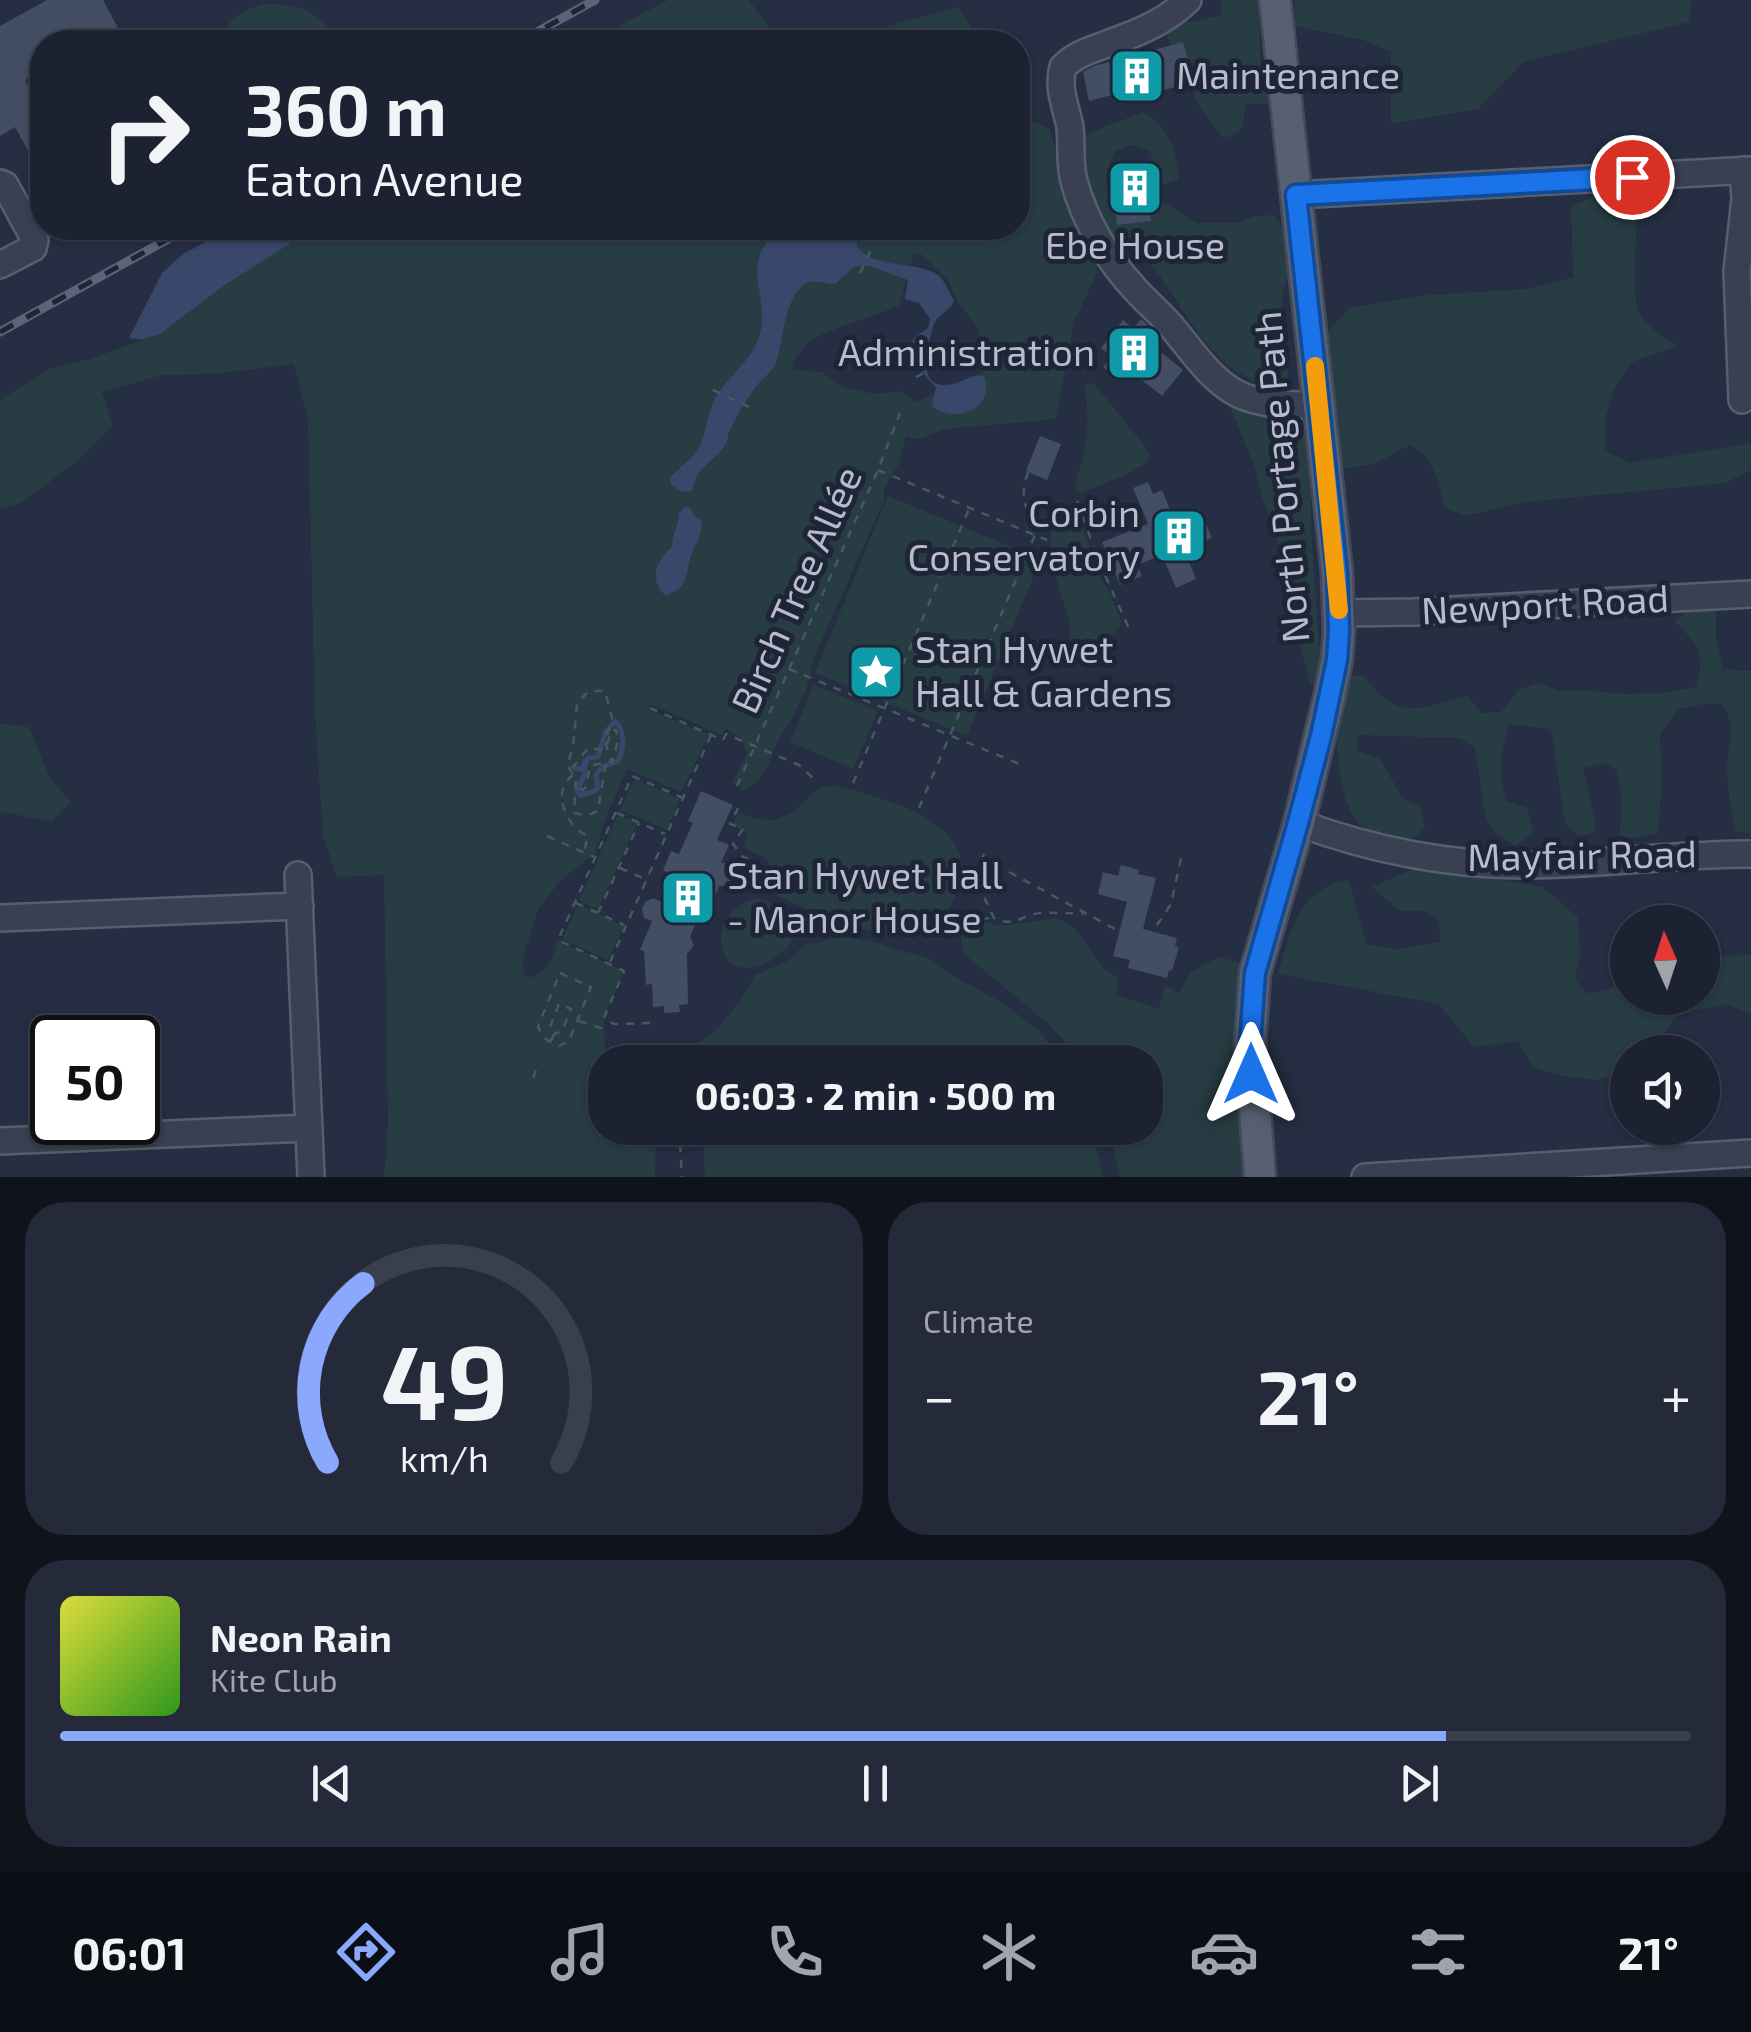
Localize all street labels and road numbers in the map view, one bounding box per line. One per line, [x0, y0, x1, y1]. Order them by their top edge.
street label: North Portage Path [1243, 309, 1317, 645]
street label: Birch Tree Allée [720, 459, 870, 719]
street label: Newport Road [1420, 574, 1670, 632]
street label: Mayfair Road [1467, 829, 1697, 879]

